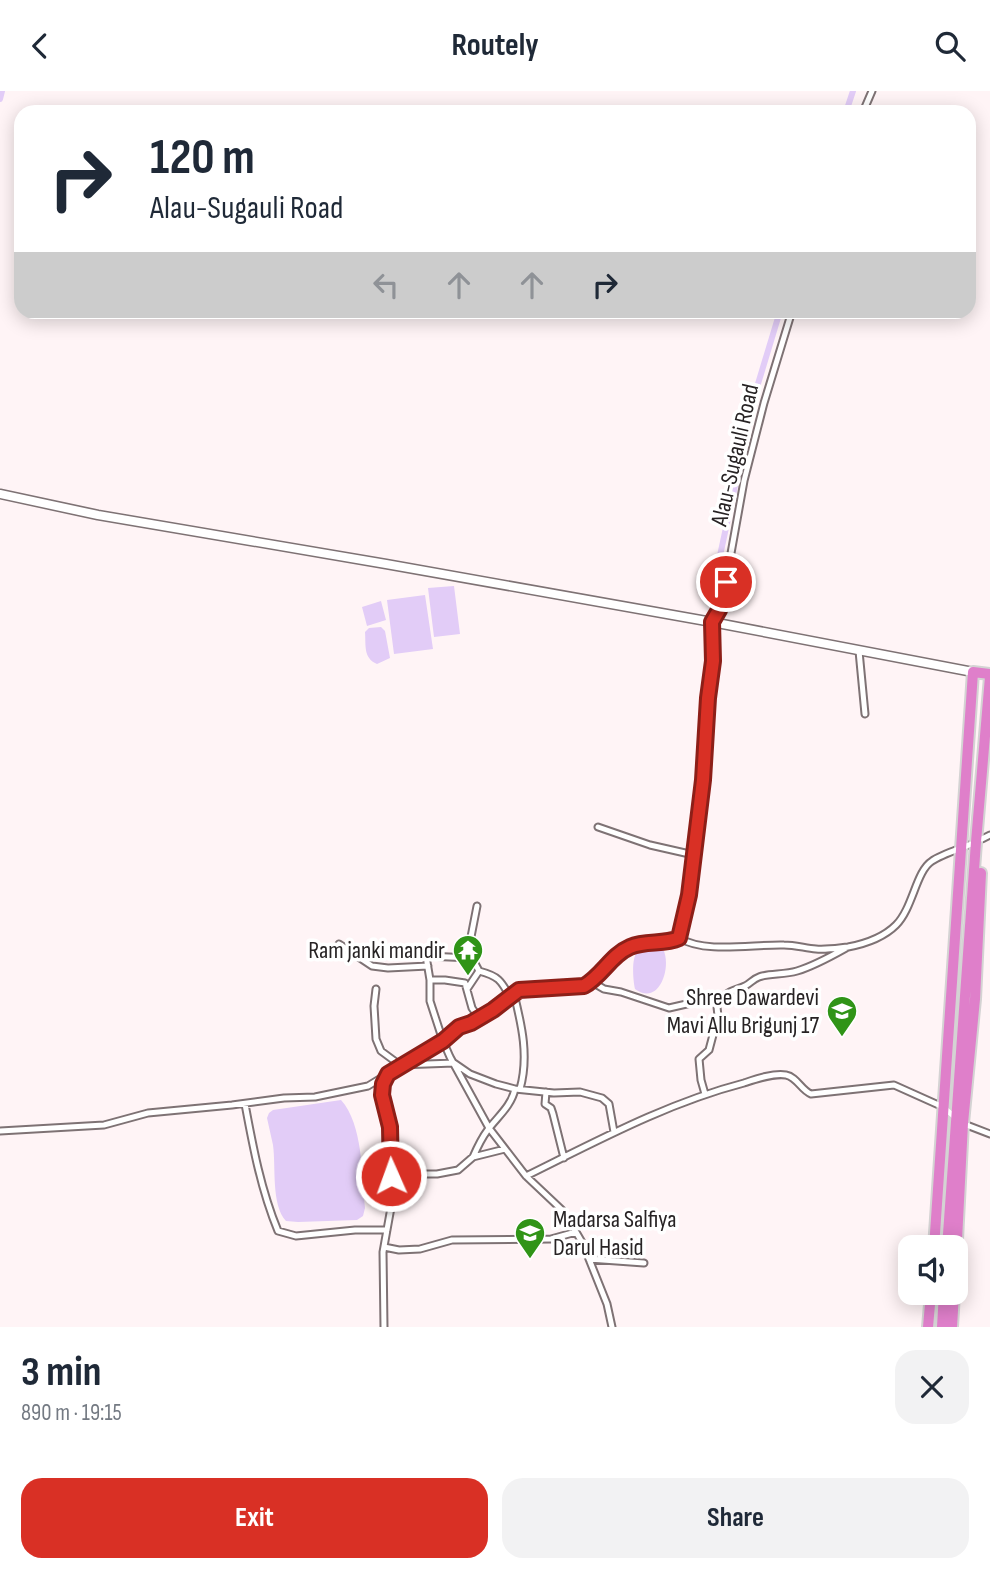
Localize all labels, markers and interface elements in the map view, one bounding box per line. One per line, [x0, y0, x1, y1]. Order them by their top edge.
text: Routely [451, 26, 539, 65]
icon: back [21, 27, 59, 65]
icon: search [931, 27, 969, 65]
text: 120 m [150, 129, 255, 188]
icon: right [35, 133, 126, 224]
text: Alau-Sugauli Road [150, 189, 343, 228]
icon: left [367, 266, 405, 304]
icon: ahead [440, 266, 478, 304]
icon: ahead [513, 266, 551, 304]
icon: right [586, 266, 624, 304]
street label: Alau-Sugauli Road [704, 381, 765, 530]
pin [696, 552, 756, 612]
icon: arrive [707, 563, 745, 601]
temple icon: Ram janki mandir [451, 933, 485, 977]
place label: Ram janki mandir [308, 936, 445, 965]
place label: Shree Dawardevi Mavi Allu Brigunj 17 [667, 983, 819, 1040]
school or university icon: Shree Dawardevi Mavi Allu Brigunj 17 [825, 994, 859, 1038]
position arrow [354, 1139, 428, 1213]
place label: Madarsa Salfiya Darul Hasid [553, 1205, 676, 1262]
school or university icon: Madarsa Salfiya Darul Hasid [513, 1216, 547, 1260]
map controls [898, 1235, 968, 1305]
button: sound [898, 1235, 968, 1305]
text: 3 min [21, 1347, 101, 1398]
button: close [895, 1350, 969, 1424]
text: 890 m · 19:15 [21, 1399, 122, 1427]
button: Exit [21, 1478, 488, 1558]
button: Share [502, 1478, 969, 1558]

